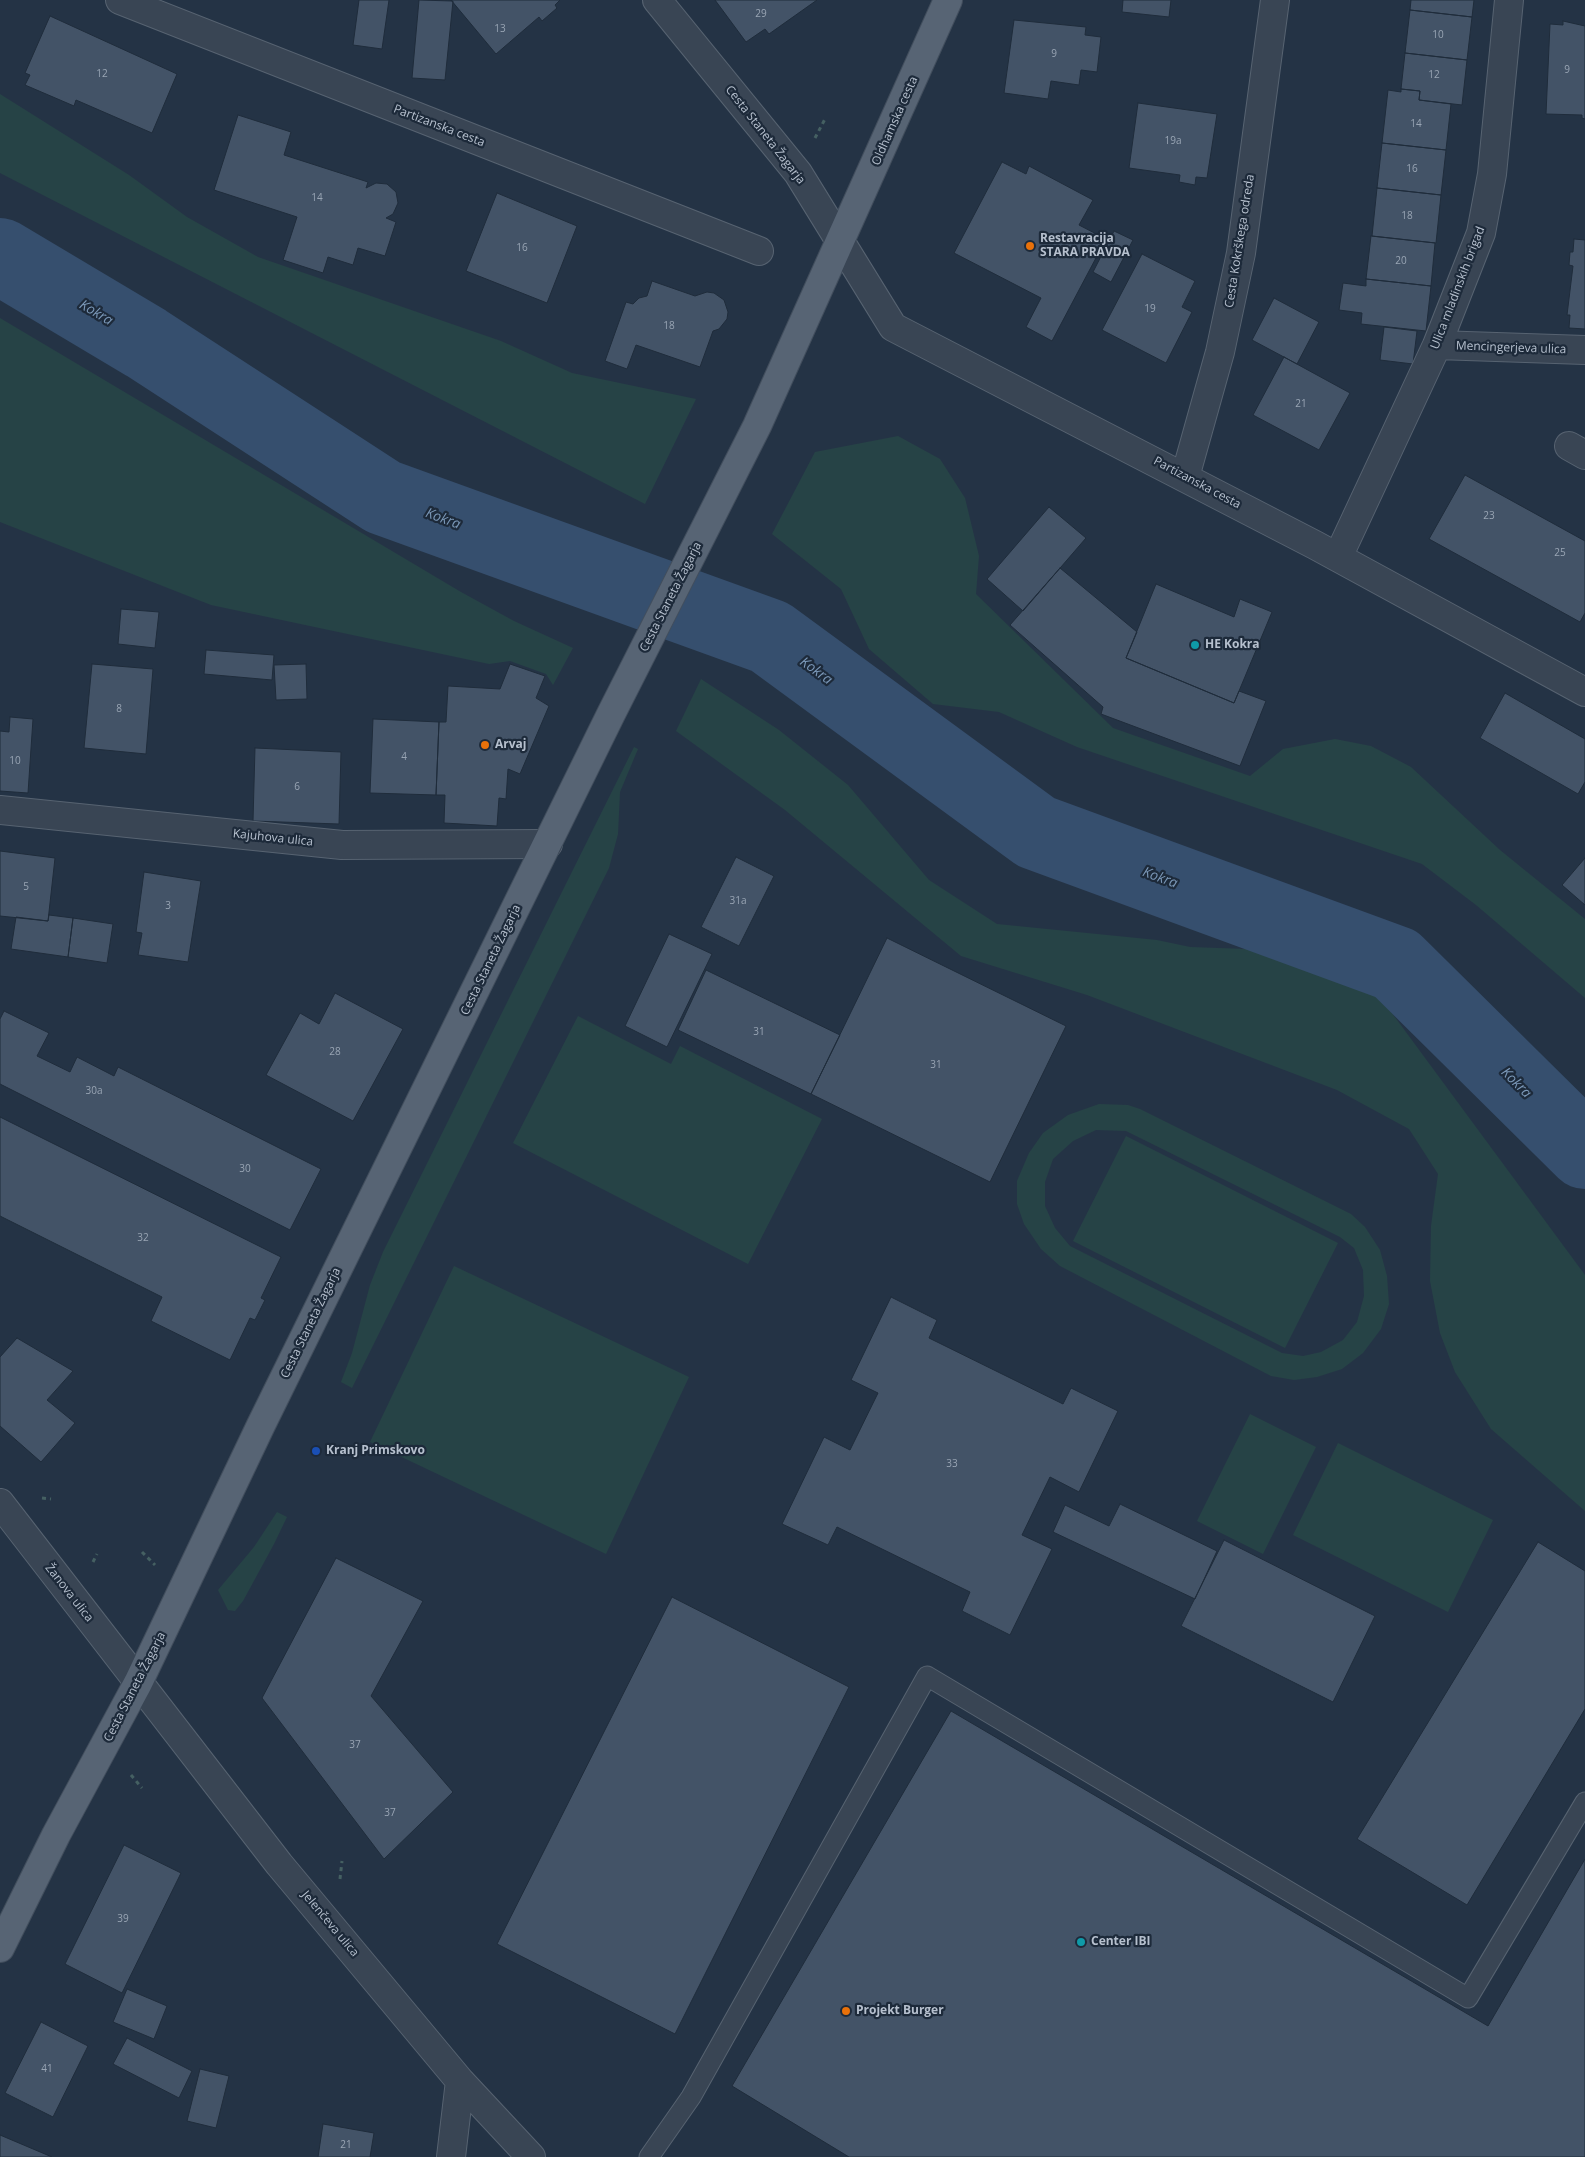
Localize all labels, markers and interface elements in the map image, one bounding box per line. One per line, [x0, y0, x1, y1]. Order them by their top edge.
house number: 29 [755, 8, 767, 20]
house number: 13 [494, 23, 506, 35]
house number: 10 [1432, 29, 1444, 41]
house number: 9 [1051, 48, 1057, 60]
house number: 9 [1564, 64, 1570, 76]
house number: 12 [96, 68, 108, 80]
house number: 12 [1428, 69, 1440, 81]
street label: Oldhamska cesta [869, 74, 921, 168]
street label: Cesta Staneta Žagarja [722, 83, 808, 187]
street label: Partizanska cesta [391, 102, 487, 150]
house number: 14 [1410, 118, 1422, 130]
house number: 19a [1165, 135, 1181, 147]
house number: 16 [1406, 163, 1418, 175]
street label: Cesta Kokrškega odreda [1222, 173, 1258, 309]
house number: 14 [311, 192, 323, 204]
house number: 18 [1401, 210, 1413, 222]
street label: Ulica mladinskih brigad [1428, 225, 1488, 351]
place label: Restavracija STARA PRAVDA [1040, 232, 1130, 260]
marker: Restavracija STARA PRAVDA [1024, 240, 1036, 252]
house number: 16 [516, 242, 528, 254]
house number: 20 [1395, 255, 1407, 267]
water label: Kokra [76, 297, 116, 329]
house number: 19 [1144, 303, 1156, 315]
house number: 18 [663, 320, 675, 332]
street label: Mencingerjeva ulica [1455, 339, 1567, 357]
house number: 21 [1295, 398, 1307, 410]
street label: Partizanska cesta [1151, 454, 1243, 512]
water label: Kokra [423, 505, 463, 533]
house number: 23 [1483, 510, 1495, 522]
street label: Cesta Staneta Žagarja [637, 540, 705, 654]
house number: 25 [1554, 547, 1566, 559]
place label: HE Kokra [1205, 638, 1260, 652]
marker: HE Kokra [1189, 639, 1201, 651]
water label: Kokra [796, 654, 836, 688]
house number: 8 [116, 703, 122, 715]
place label: Arvaj [495, 738, 526, 752]
marker: Arvaj [479, 739, 491, 751]
house number: 4 [401, 751, 407, 763]
house number: 10 [9, 755, 21, 767]
house number: 6 [294, 781, 300, 793]
street label: Kajuhova ulica [232, 827, 314, 849]
water label: Kokra [1140, 864, 1180, 892]
house number: 5 [23, 881, 29, 893]
house number: 31a [730, 895, 746, 907]
house number: 3 [165, 900, 171, 912]
street label: Cesta Staneta Žagarja [458, 902, 524, 1018]
house number: 31 [753, 1026, 765, 1038]
house number: 28 [329, 1046, 341, 1058]
house number: 31 [930, 1059, 942, 1071]
water label: Kokra [1497, 1064, 1535, 1102]
house number: 30a [86, 1085, 102, 1097]
house number: 30 [239, 1163, 251, 1175]
house number: 32 [137, 1232, 149, 1244]
street label: Cesta Staneta Žagarja [278, 1265, 344, 1381]
place label: Kranj Primskovo [326, 1444, 425, 1458]
marker: Kranj Primskovo [310, 1445, 322, 1457]
house number: 33 [946, 1458, 958, 1470]
street label: Žanova ulica [42, 1561, 96, 1625]
street label: Cesta Staneta Žagarja [101, 1630, 169, 1744]
house number: 37 [349, 1739, 361, 1751]
house number: 37 [384, 1807, 396, 1819]
street label: Jelenčeva ulica [298, 1888, 362, 1960]
house number: 39 [117, 1913, 129, 1925]
place label: Center IBI [1091, 1935, 1150, 1949]
marker: Center IBI [1075, 1936, 1087, 1948]
place label: Projekt Burger [856, 2004, 944, 2018]
marker: Projekt Burger [840, 2005, 852, 2017]
house number: 41 [41, 2063, 53, 2075]
house number: 21 [340, 2139, 352, 2151]

